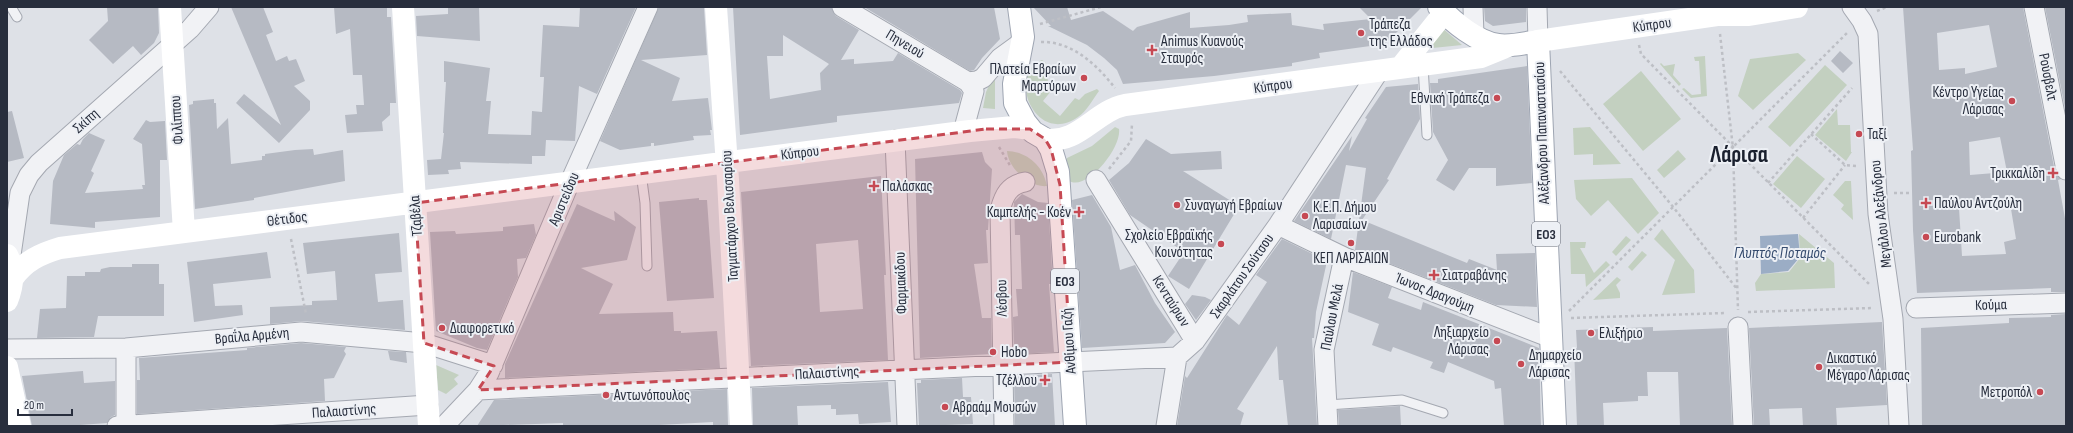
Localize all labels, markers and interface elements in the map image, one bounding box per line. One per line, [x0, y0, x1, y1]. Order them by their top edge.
street label: Κύπρου [1632, 13, 1672, 37]
place label: Τράπεζα της Ελλάδος [1369, 15, 1433, 51]
street label: Πηνειού [882, 25, 928, 63]
marker: Τράπεζα της Ελλάδος [1356, 28, 1366, 38]
place label: Animus Κυανούς Σταυρός [1160, 32, 1244, 68]
marker: Animus Κυανούς Σταυρός [1146, 44, 1158, 56]
street label: Ρούσβελτ [2034, 51, 2062, 103]
place label: Πλατεία Εβραίων Μαρτύρων [989, 60, 1076, 96]
street label: Αλέξανδρου Παπαναστασίου [1530, 61, 1554, 206]
marker: Πλατεία Εβραίων Μαρτύρων [1079, 73, 1089, 83]
street label: Κύπρου [1253, 74, 1293, 98]
place label: Κέντρο Υγείας Λάρισας [1932, 83, 2004, 119]
place label: Εθνική Τράπεζα [1411, 89, 1490, 108]
marker: Εθνική Τράπεζα [1492, 93, 1502, 103]
street label: Φιλίππου [166, 95, 188, 145]
marker: Κέντρο Υγείας Λάρισας [2007, 96, 2017, 106]
street label: Σκίπη [69, 104, 103, 138]
place label: Ταξί [1867, 125, 1888, 144]
marker: Ταξί [1854, 129, 1864, 139]
street label: Κύπρου [780, 141, 820, 165]
district label: Λάρισα [1709, 141, 1768, 169]
street label: Ταγματάρχου Βελισσαρίου [717, 150, 743, 282]
street label: Μεγάλου Αλεξάνδρου [1866, 159, 1896, 269]
place label: Τρικκαλίδη [1990, 164, 2045, 183]
marker: Τρικκαλίδη [2048, 168, 2058, 178]
street label: Αριστείδου [544, 169, 584, 230]
place label: Παλάσκας [882, 177, 933, 196]
marker: Παλάσκας [869, 181, 879, 191]
street label: Τζαβέλα [405, 194, 427, 237]
place label: Παύλου Αντζούλη [1934, 194, 2022, 213]
place label: Συναγωγή Εβραίων [1185, 196, 1282, 215]
place label: Κ.Ε.Π. Δήμου Λαρισαίων [1312, 198, 1377, 234]
marker: Παύλου Αντζούλη [1921, 198, 1931, 208]
marker: Συναγωγή Εβραίων [1172, 200, 1182, 210]
place label: Καμπελής - Κοέν [987, 203, 1071, 222]
street label: Θέτιδος [266, 207, 308, 231]
marker: Καμπελής - Κοέν [1074, 207, 1084, 217]
marker: Κ.Ε.Π. Δήμου Λαρισαίων [1300, 211, 1310, 221]
road number: ΕΟ3 [1532, 222, 1560, 246]
place label: Σχολείο Εβραϊκής Κοινότητας [1125, 226, 1213, 262]
place label: Eurobank [1934, 228, 1981, 247]
street label: Σκαρλάτου Σούτσου [1206, 230, 1278, 322]
marker: Eurobank [1921, 232, 1931, 242]
marker: ΚΕΠ ΛΑΡΙΣΑΙΩΝ [1346, 238, 1356, 248]
marker: Σχολείο Εβραϊκής Κοινότητας [1216, 239, 1226, 249]
water label: Γλυπτός Ποταμός [1734, 244, 1827, 263]
place label: ΚΕΠ ΛΑΡΙΣΑΙΩΝ [1313, 249, 1389, 268]
street label: Φαρμακίδου [890, 252, 912, 314]
place label: Σιατραβάνης [1442, 266, 1507, 285]
street label: Ίωνος Δραγούμη [1392, 268, 1477, 317]
road number: ΕΟ3 [1051, 269, 1079, 293]
marker: Σιατραβάνης [1429, 270, 1439, 280]
street label: Κενταύρων [1148, 272, 1194, 330]
street label: Λέσβου [992, 279, 1012, 318]
street label: Παύλου Μελά [1316, 281, 1348, 352]
street label: Κούμα [1975, 295, 2008, 315]
street label: Ανθίμου Γαζή [1057, 307, 1081, 376]
place label: Διαφορετικό [450, 319, 514, 338]
street label: Βραΐλα Αρμένη [214, 323, 290, 349]
marker: Διαφορετικό [437, 323, 447, 333]
place label: Ληξιαρχείο Λάρισας [1433, 323, 1489, 359]
place label: Ελιξήριο [1599, 324, 1643, 343]
marker: Ελιξήριο [1586, 328, 1596, 338]
marker: Ληξιαρχείο Λάρισας [1492, 336, 1502, 346]
place label: Hobo [1001, 343, 1027, 362]
place label: Δημαρχείο Λάρισας [1528, 346, 1582, 382]
marker: Hobo [988, 347, 998, 357]
place label: Δικαστικό Μέγαρο Λάρισας [1827, 349, 1910, 385]
marker: Δημαρχείο Λάρισας [1516, 359, 1526, 369]
street label: Παλαιστίνης [794, 362, 860, 384]
marker: Δικαστικό Μέγαρο Λάρισας [1814, 362, 1824, 372]
place label: Τζέλλου [996, 371, 1037, 390]
marker: Τζέλλου [1040, 375, 1050, 385]
place label: Μετροπόλ [1981, 383, 2032, 402]
place label: Αντωνόπουλος [613, 386, 690, 405]
marker: Μετροπόλ [2035, 387, 2045, 397]
marker: Αντωνόπουλος [601, 390, 611, 400]
scale bar [18, 391, 72, 417]
text: 20 m [24, 398, 44, 413]
place label: Αβραάμ Μουσών [952, 398, 1036, 417]
street label: Παλαιστίνης [311, 399, 377, 423]
marker: Αβραάμ Μουσών [940, 402, 950, 412]

